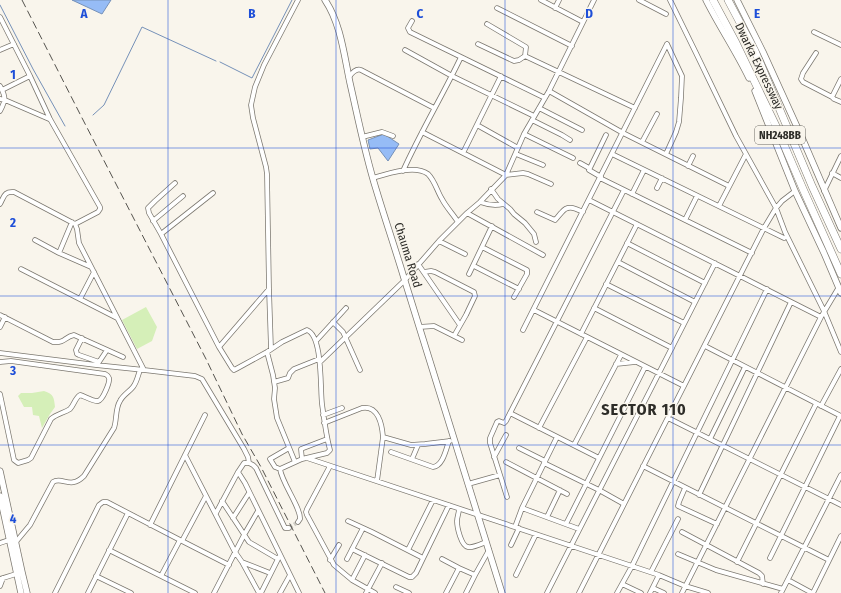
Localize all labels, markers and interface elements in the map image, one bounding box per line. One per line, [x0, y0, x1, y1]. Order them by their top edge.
text: A [79, 6, 88, 21]
text: B [248, 6, 256, 21]
text: C [417, 6, 424, 21]
text: D [585, 6, 593, 21]
text: E [754, 6, 760, 21]
street label: Dwarka Expressway [732, 20, 786, 112]
text: 1 [10, 67, 16, 82]
road number: NH248BB [755, 126, 805, 144]
text: 2 [9, 215, 16, 230]
street label: Chauma Road [391, 221, 425, 289]
text: 3 [9, 363, 16, 378]
district label: SECTOR 110 [601, 400, 687, 419]
text: 4 [10, 511, 17, 526]

